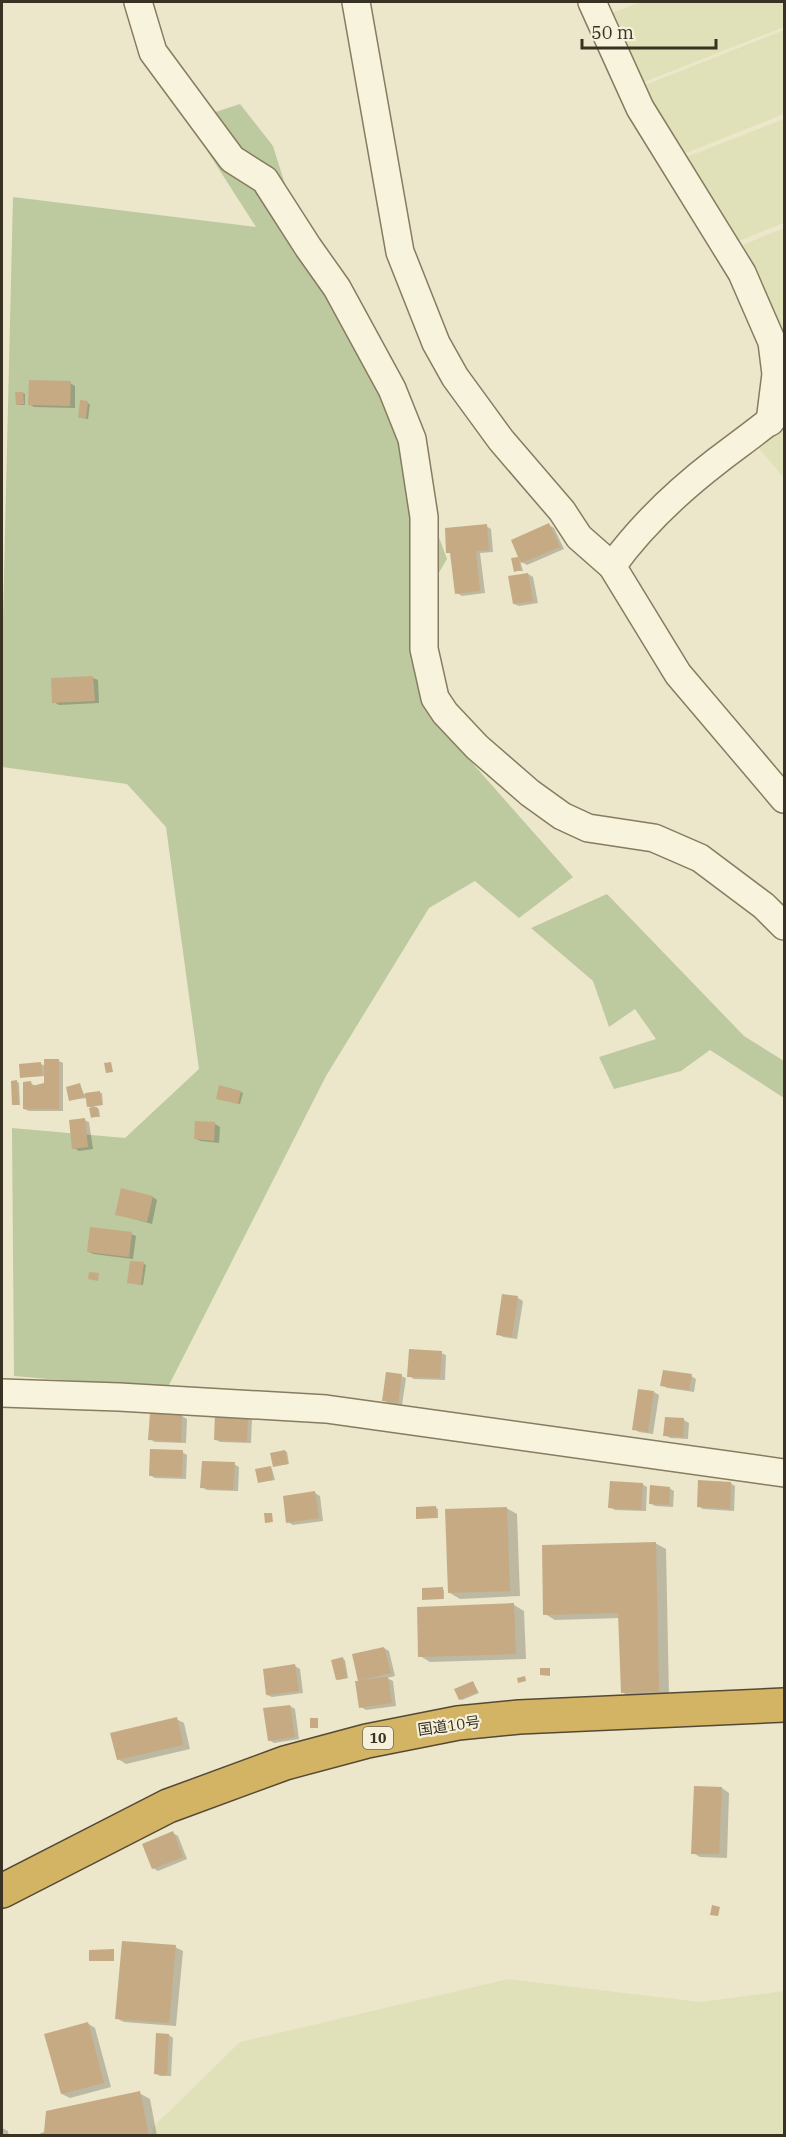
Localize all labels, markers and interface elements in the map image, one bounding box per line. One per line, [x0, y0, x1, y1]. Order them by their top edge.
scale bar [582, 12, 716, 50]
text: 50 m [591, 21, 634, 44]
street label: 国道10号 [416, 1712, 481, 1739]
road number: 10 [363, 1727, 393, 1749]

